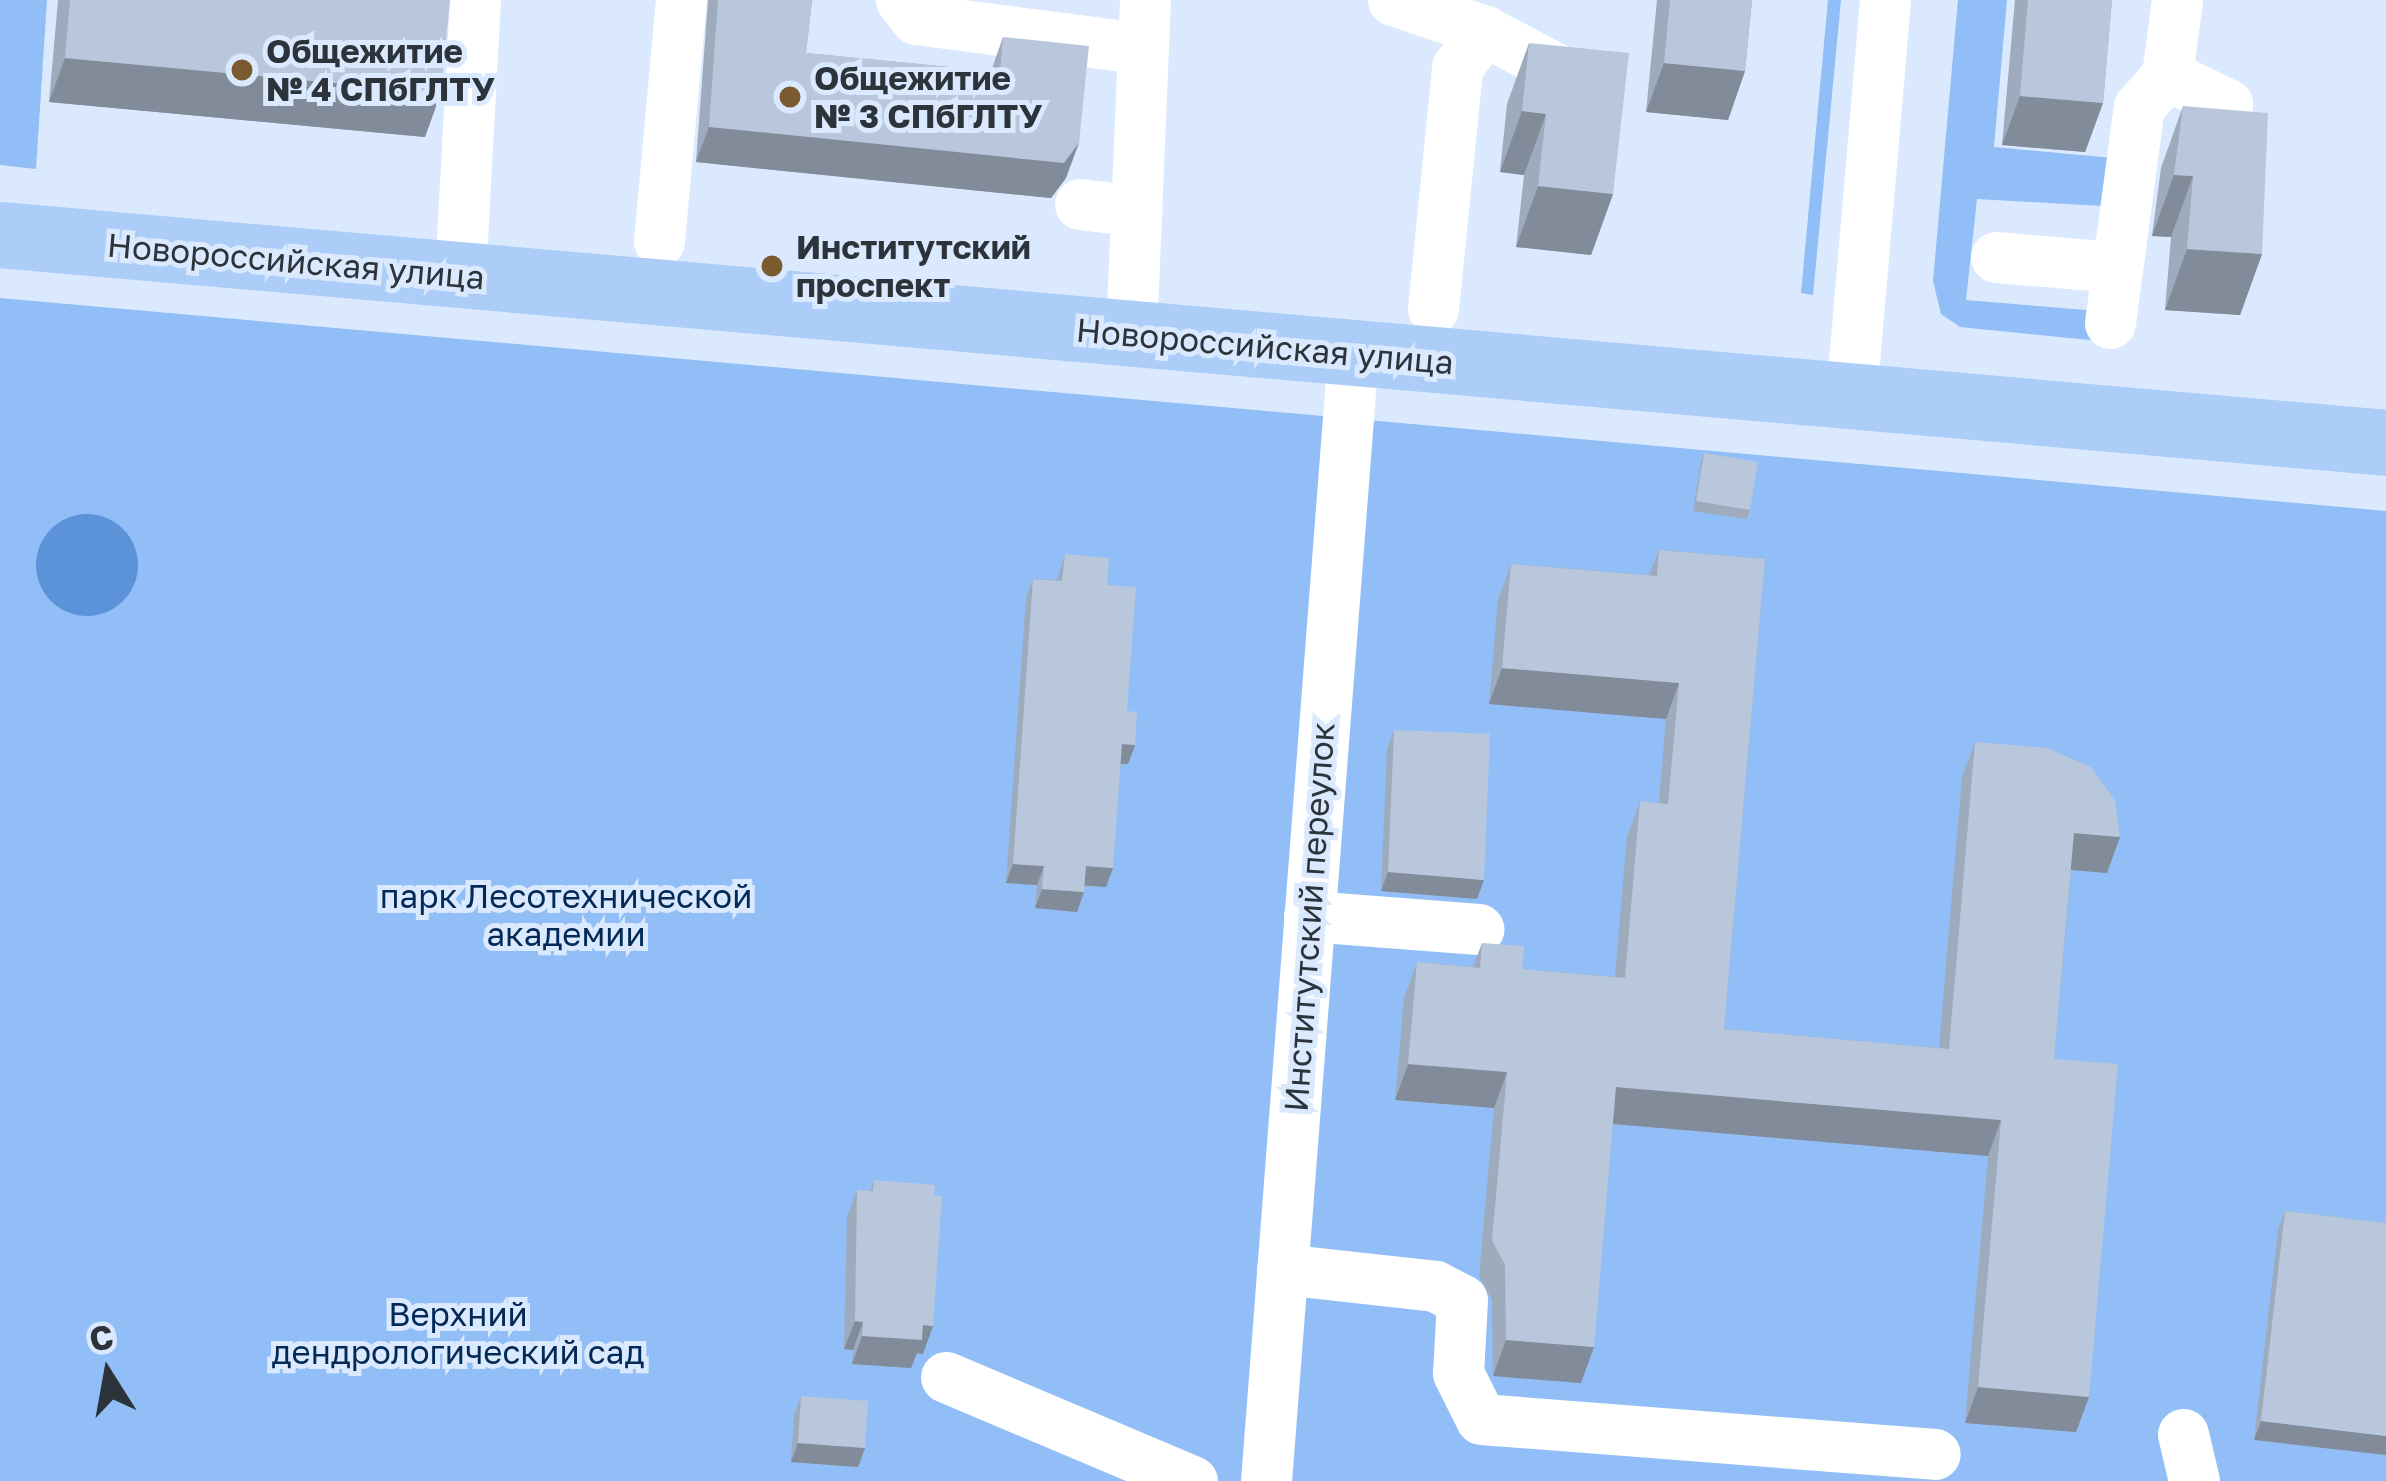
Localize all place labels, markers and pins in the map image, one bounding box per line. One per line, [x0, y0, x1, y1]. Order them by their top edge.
place label: Общежитие № 4 СПбГЛТУ [266, 31, 495, 109]
marker: Общежитие № 4 СПбГЛТУ [229, 57, 255, 83]
place label: Общежитие № 3 СПбГЛТУ [814, 58, 1042, 136]
marker: Общежитие № 3 СПбГЛТУ [777, 84, 803, 110]
place label: Институтский проспект [796, 227, 1031, 305]
marker: Институтский проспект [759, 253, 785, 279]

